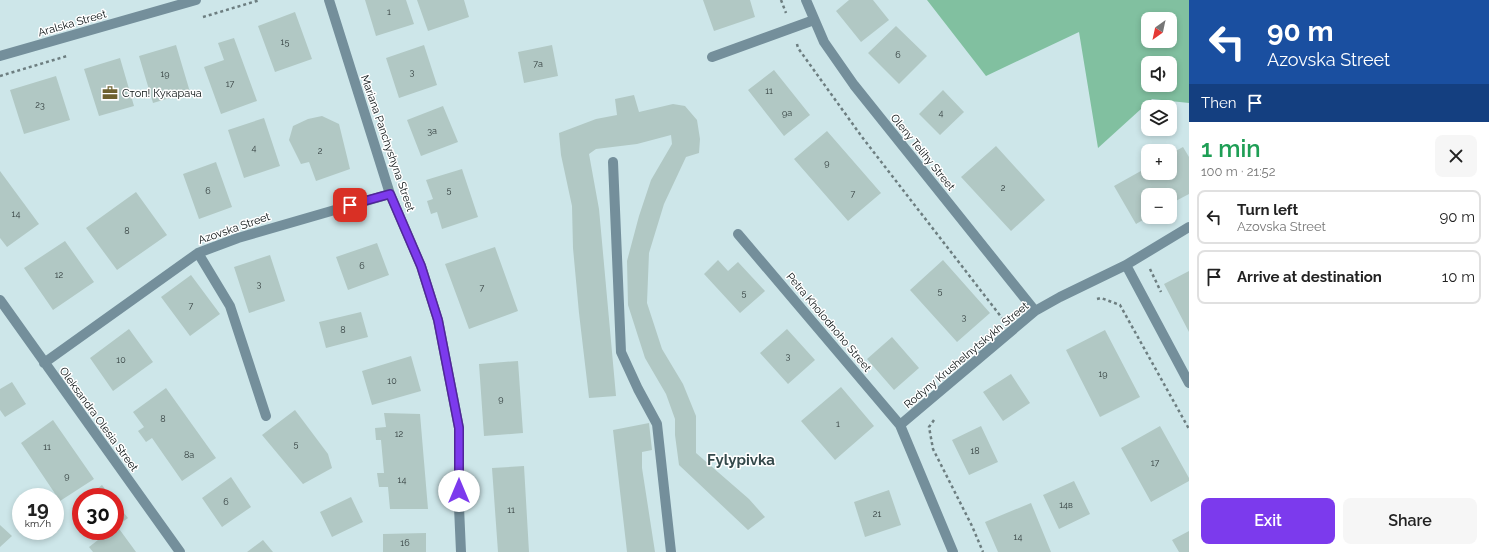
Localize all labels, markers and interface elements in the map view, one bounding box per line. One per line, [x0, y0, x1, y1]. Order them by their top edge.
street label: Aralska Street [36, 7, 108, 39]
house number: 1 [387, 7, 391, 17]
north arrow [1141, 12, 1177, 48]
map controls [1141, 12, 1177, 224]
text: 90 m [1267, 15, 1333, 48]
icon: left [1201, 16, 1253, 68]
house number: 15 [281, 37, 289, 47]
text: Azovska Street [1267, 49, 1390, 70]
house number: 6 [895, 50, 901, 60]
button: sound [1141, 56, 1177, 92]
house number: 7а [533, 59, 543, 69]
house number: 3 [410, 67, 415, 77]
house number: 19 [160, 69, 170, 79]
street label: Mariana Panchyshyna Street [358, 73, 417, 213]
house number: 17 [226, 79, 234, 89]
office icon: Стоп! Кукарача [101, 84, 119, 102]
house number: 11 [765, 86, 773, 96]
place label: Стоп! Кукарача [122, 87, 202, 100]
icon: arrive [1244, 92, 1266, 114]
text: Then [1201, 94, 1236, 112]
house number: 23 [35, 100, 45, 110]
button: layers [1141, 100, 1177, 136]
house number: 9а [782, 108, 792, 118]
house number: 4 [939, 108, 944, 118]
street label: Oleny Telihy Street [888, 111, 958, 193]
house number: 3а [427, 126, 437, 136]
text: 1 min [1201, 134, 1261, 163]
button: close [1435, 135, 1477, 177]
house number: 4 [252, 143, 257, 153]
button: + [1141, 144, 1177, 180]
house number: 2 [318, 146, 323, 156]
house number: 9 [824, 158, 830, 168]
text: 100 m · 21:52 [1201, 164, 1275, 179]
house number: 2 [1001, 183, 1006, 193]
house number: 5 [447, 185, 452, 195]
house number: 6 [205, 186, 211, 196]
pin [333, 188, 367, 222]
button: − [1141, 188, 1177, 224]
house number: 7 [851, 189, 856, 199]
icon: arrive [339, 194, 361, 216]
text: Turn left [1237, 201, 1298, 219]
icon: left [1203, 206, 1225, 228]
text: 90 m [1439, 208, 1475, 226]
house number: 14 [12, 209, 20, 219]
street label: Azovska Street [196, 210, 272, 247]
text: Azovska Street [1237, 219, 1326, 234]
house number: 8 [124, 226, 130, 236]
house number: 6 [359, 261, 365, 271]
icon: arrive [1203, 266, 1225, 288]
text: Arrive at destination [1237, 268, 1382, 286]
text: 10 m [1442, 268, 1475, 286]
house number: 12 [55, 270, 64, 280]
street label: Petra Kholodnoho Street [783, 270, 874, 375]
house number: 3 [257, 279, 262, 289]
house number: 7 [480, 283, 485, 293]
house number: 5 [938, 286, 943, 296]
house number: 5 [742, 288, 747, 298]
street label: Rodyny Krushelnytskykh Street [901, 299, 1031, 411]
house number: 7 [189, 301, 194, 311]
house number: 3 [962, 312, 967, 322]
house number: 8 [340, 325, 346, 335]
house number: 3 [786, 351, 791, 361]
house number: 10 [116, 355, 126, 365]
street label: Oleksandra Olesia Street [56, 365, 141, 474]
house number: 19 [1098, 369, 1108, 379]
house number: 10 [387, 376, 397, 386]
house number: 9 [498, 394, 504, 404]
house number: 8 [160, 414, 166, 424]
house number: 1 [836, 419, 840, 429]
house number: 12 [395, 429, 404, 439]
house number: 5 [294, 439, 299, 449]
house number: 11 [43, 442, 51, 452]
house number: 18 [970, 446, 980, 456]
house number: 8а [184, 450, 194, 460]
district label: Fylypivka [707, 451, 775, 469]
house number: 17 [1151, 458, 1159, 468]
position arrow [438, 470, 480, 512]
house number: 9 [64, 471, 70, 481]
house number: 14 [398, 475, 406, 485]
speed limit sign: 30 [72, 488, 124, 540]
text: 19 [27, 497, 49, 521]
house number: 6 [223, 497, 229, 507]
button: Exit [1201, 498, 1335, 544]
button: Share [1343, 498, 1477, 544]
house number: 14в [1059, 500, 1073, 510]
house number: 11 [507, 505, 515, 515]
house number: 21 [873, 509, 881, 519]
text: km/h [25, 518, 51, 529]
house number: 14 [1014, 532, 1022, 542]
house number: 16 [400, 538, 410, 548]

